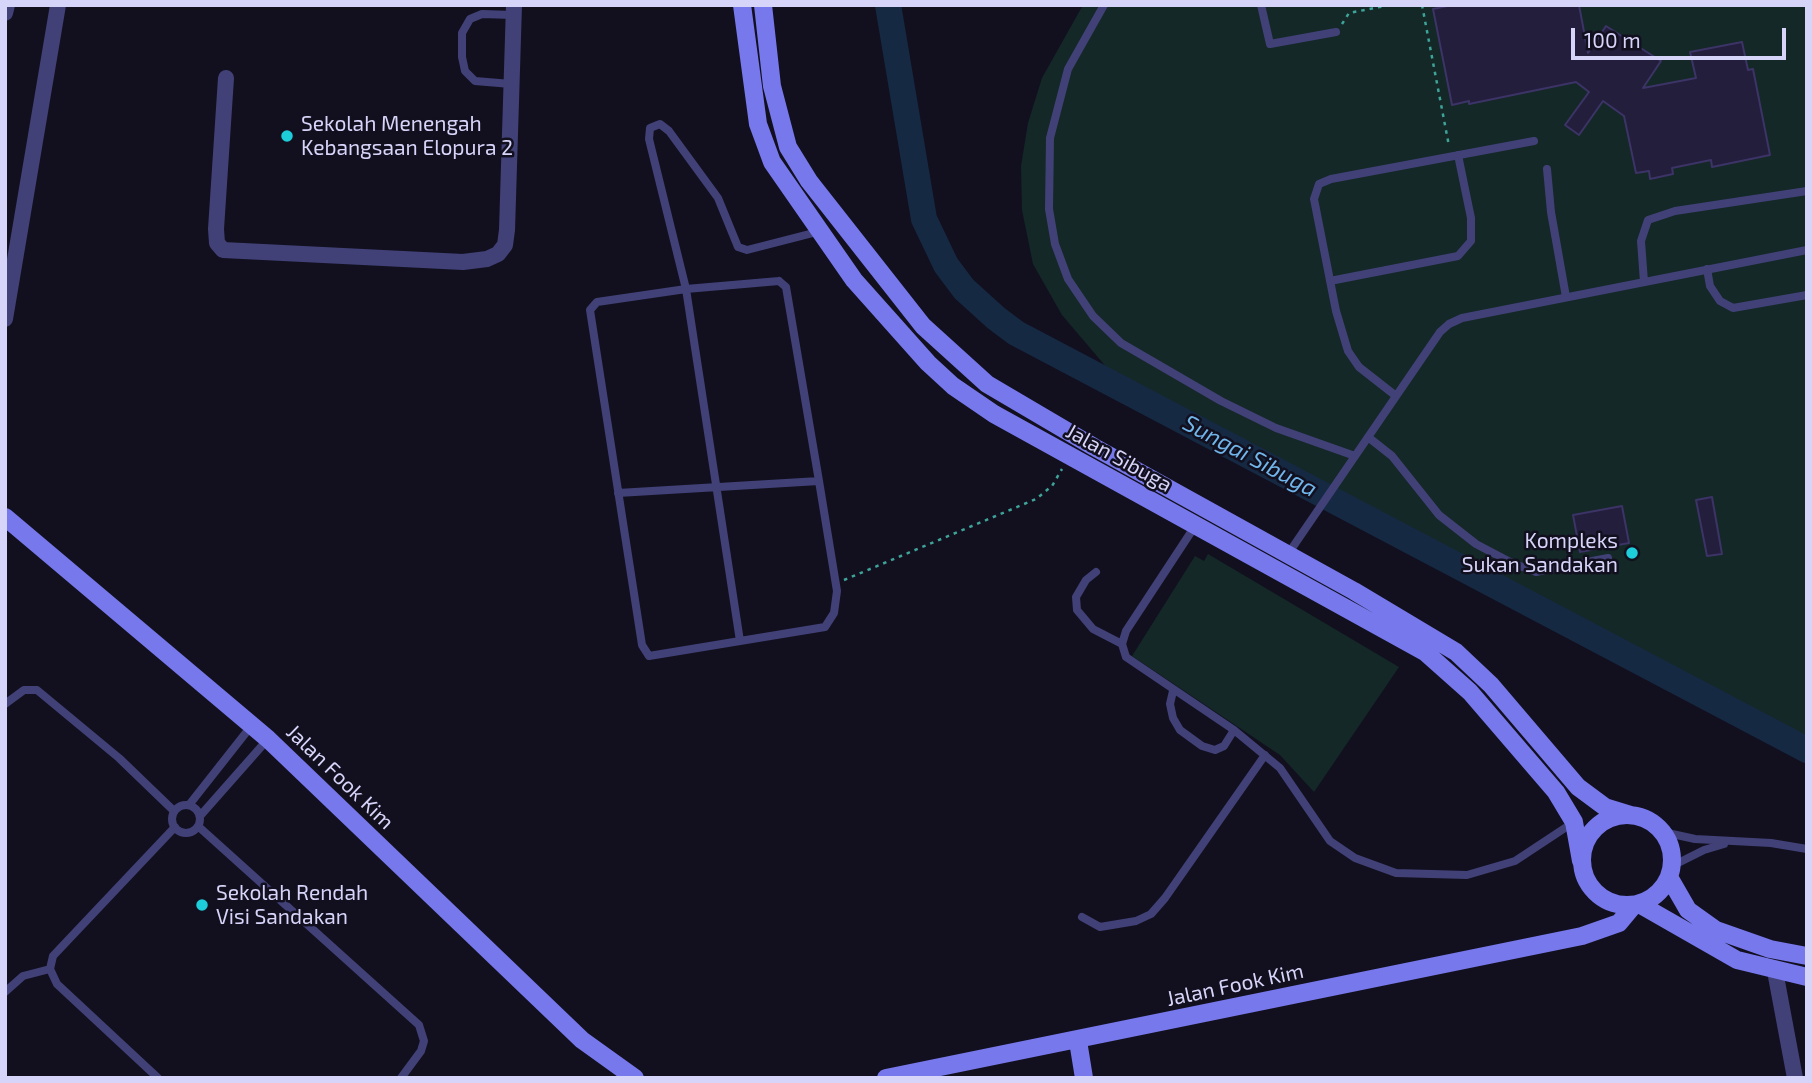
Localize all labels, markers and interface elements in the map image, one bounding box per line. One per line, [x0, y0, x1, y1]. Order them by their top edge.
scale bar [1574, 14, 1789, 58]
text: 100 m [1584, 27, 1641, 52]
place label: Sekolah Menengah Kebangsaan Elopura 2 [301, 111, 513, 161]
marker: Sekolah Menengah Kebangsaan Elopura 2 [279, 128, 295, 144]
water label: Sungai Sibuga [1178, 409, 1322, 503]
street label: Jalan Sibuga [1062, 419, 1176, 497]
place label: Kompleks Sukan Sandakan [1462, 528, 1618, 578]
marker: Kompleks Sukan Sandakan [1624, 545, 1640, 561]
street label: Jalan Fook Kim [281, 719, 399, 835]
place label: Sekolah Rendah Visi Sandakan [216, 880, 368, 930]
marker: Sekolah Rendah Visi Sandakan [194, 897, 210, 913]
street label: Jalan Fook Kim [1164, 958, 1306, 1012]

